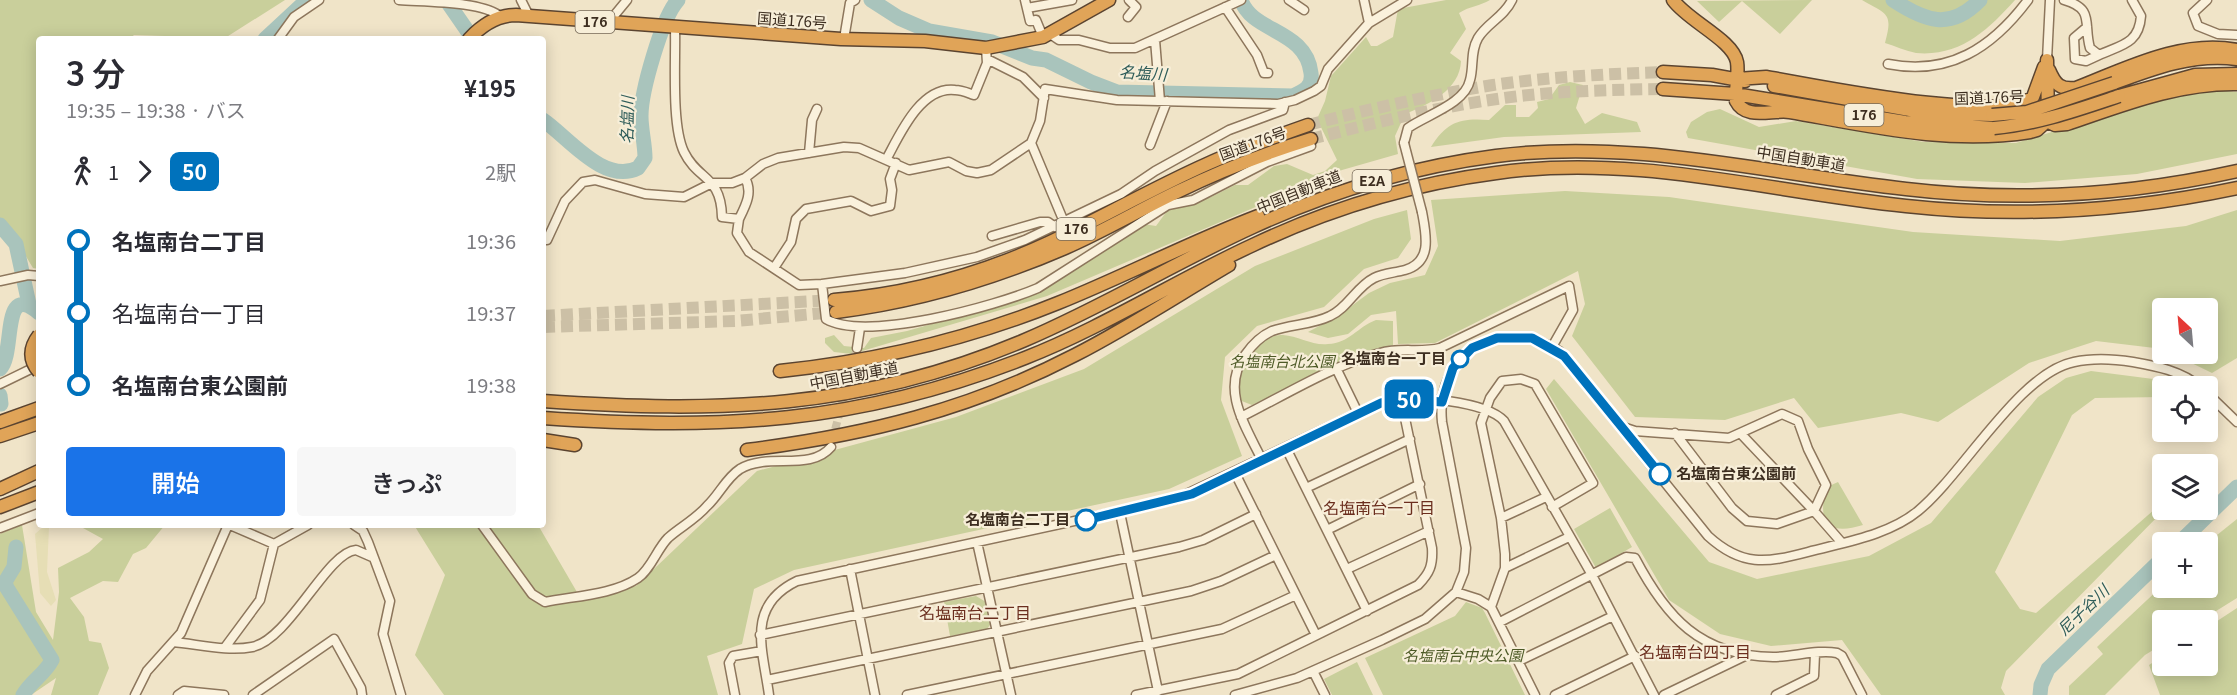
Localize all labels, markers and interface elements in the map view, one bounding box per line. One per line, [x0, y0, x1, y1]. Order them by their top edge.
street label: 国道176号 [756, 7, 828, 32]
road number: 176 [576, 11, 614, 33]
text: 3 分 [66, 48, 126, 96]
water label: 名塩川 [1118, 58, 1170, 86]
text: ¥195 [464, 71, 516, 103]
street label: 国道176号 [1954, 85, 2024, 108]
water label: 名塩川 [614, 94, 638, 144]
text: 19:35 – 19:38 · バス [66, 95, 246, 124]
road number: 176 [1844, 104, 1884, 126]
street label: 国道176号 [1216, 121, 1289, 164]
street label: 中国自動車道 [1755, 140, 1847, 175]
icon: walk [66, 155, 99, 188]
icon: forward [128, 155, 161, 188]
text: 50 [182, 156, 207, 186]
text: 1 [108, 157, 119, 186]
text: 2駅 [485, 157, 516, 186]
street label: 中国自動車道 [1253, 164, 1344, 217]
road number: E2A [1352, 170, 1392, 192]
road number: 176 [1056, 218, 1096, 240]
text: 名塩南台二丁目 [112, 224, 266, 256]
text: 19:36 [466, 226, 516, 255]
text: 名塩南台一丁目 [112, 296, 266, 328]
text: 19:37 [466, 298, 516, 327]
north arrow [2152, 298, 2218, 364]
map controls [2152, 298, 2218, 676]
place label: 名塩南台一丁目 [1341, 347, 1446, 368]
park label: 名塩南台北公園 [1229, 350, 1336, 371]
marker: 名塩南台一丁目 [1451, 350, 1469, 368]
street label: 中国自動車道 [808, 356, 900, 393]
text: 名塩南台東公園前 [112, 368, 288, 400]
text: 19:38 [466, 370, 516, 399]
button: locate [2152, 376, 2218, 442]
line badge: 50 [1382, 380, 1436, 418]
text: 50 [1397, 384, 1421, 414]
button: 開始 [66, 447, 285, 516]
button: きっぷ [297, 447, 516, 516]
button: layers [2152, 454, 2218, 520]
place label: 名塩南台東公園前 [1676, 462, 1796, 483]
marker: 名塩南台東公園前 [1649, 463, 1671, 485]
district label: 名塩南台一丁目 [1323, 495, 1435, 519]
place label: 名塩南台二丁目 [965, 508, 1070, 529]
marker: 名塩南台二丁目 [1075, 509, 1097, 531]
button: + [2152, 532, 2218, 598]
water label: 尼子谷川 [2051, 577, 2115, 640]
district label: 名塩南台二丁目 [919, 600, 1031, 624]
button: − [2152, 610, 2218, 676]
district label: 名塩南台四丁目 [1639, 639, 1751, 663]
park label: 名塩南台中央公園 [1403, 644, 1525, 665]

